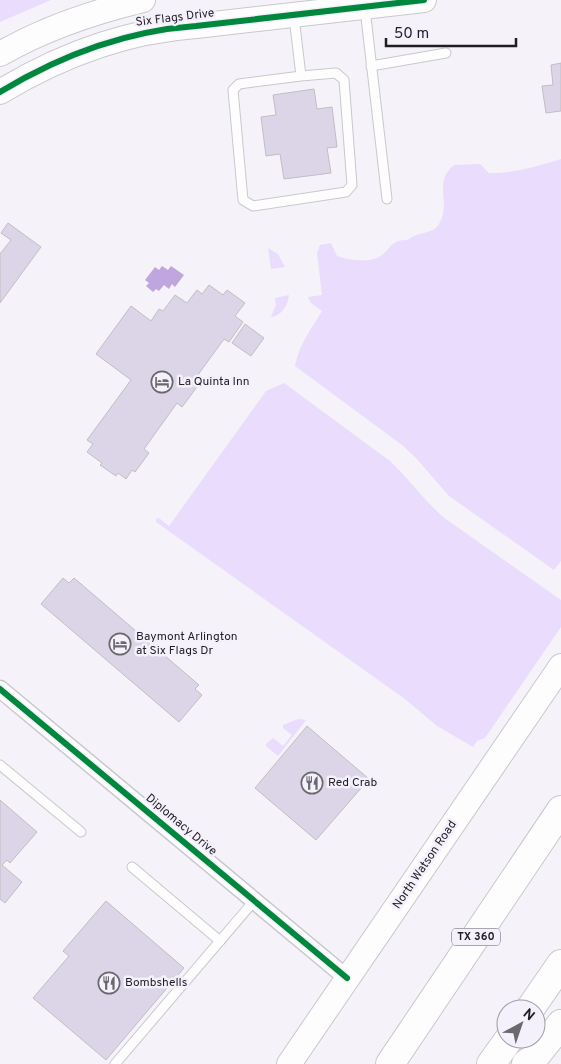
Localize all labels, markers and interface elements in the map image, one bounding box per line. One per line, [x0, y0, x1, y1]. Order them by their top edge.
street label: Six Flags Drive [135, 5, 215, 31]
scale bar [386, 15, 516, 47]
text: 50 m [394, 25, 429, 44]
hotel icon: La Quinta Inn [150, 370, 174, 394]
place label: La Quinta Inn [178, 374, 250, 390]
place label: Baymont Arlington at Six Flags Dr [136, 629, 238, 659]
hotel icon: Baymont Arlington at Six Flags Dr [108, 632, 132, 656]
restaurant icon: Red Crab [300, 771, 324, 795]
place label: Red Crab [328, 775, 377, 791]
street label: Diplomacy Drive [142, 791, 220, 859]
street label: North Watson Road [389, 818, 461, 912]
road number: TX 360 [452, 929, 500, 946]
restaurant icon: Bombshells [97, 971, 121, 995]
place label: Bombshells [125, 975, 187, 991]
north arrow [496, 999, 546, 1049]
text: N [519, 1005, 538, 1025]

